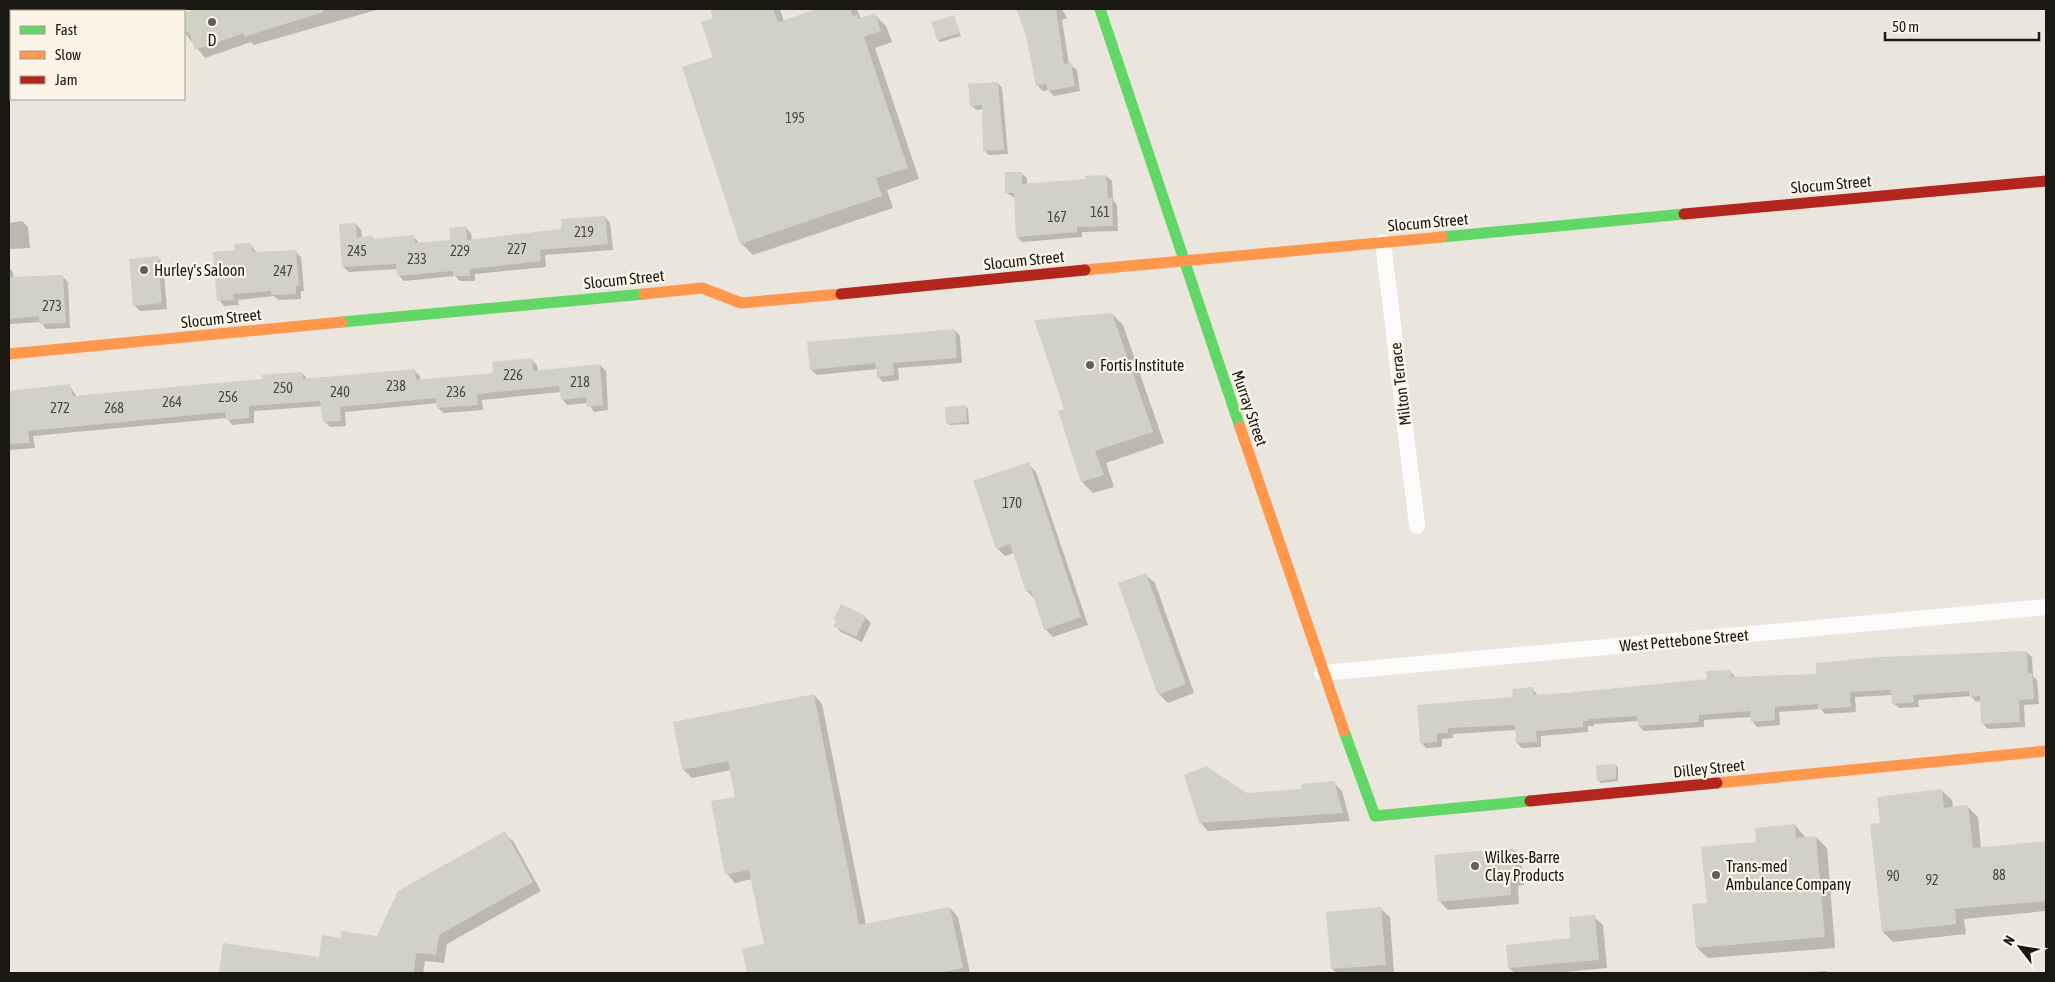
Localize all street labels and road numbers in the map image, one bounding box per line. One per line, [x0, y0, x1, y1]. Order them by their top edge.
street label: Slocum Street [1790, 171, 1872, 196]
street label: Slocum Street [1387, 209, 1469, 234]
street label: Slocum Street [983, 247, 1065, 273]
street label: Slocum Street [583, 266, 665, 292]
street label: Slocum Street [180, 305, 262, 331]
street label: Milton Terrace [1386, 341, 1414, 427]
street label: Murray Street [1228, 368, 1271, 449]
street label: West Pettebone Street [1619, 625, 1750, 655]
street label: Dilley Street [1672, 755, 1746, 782]

